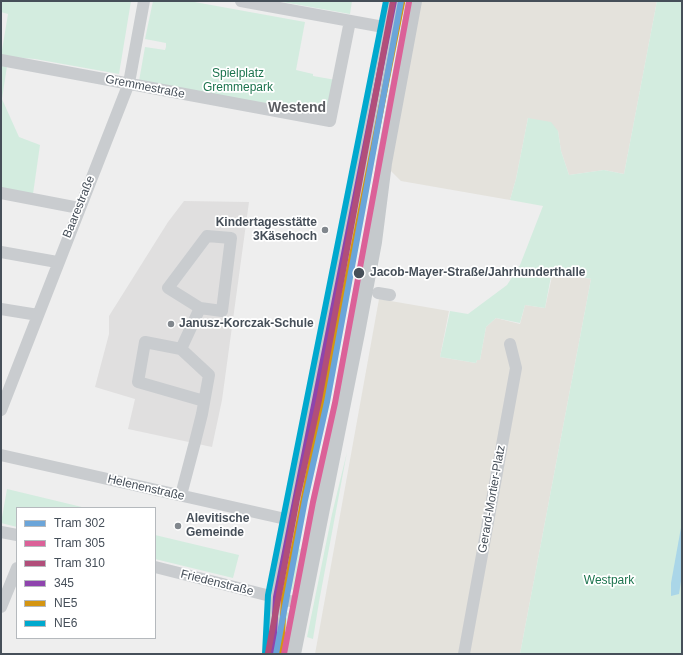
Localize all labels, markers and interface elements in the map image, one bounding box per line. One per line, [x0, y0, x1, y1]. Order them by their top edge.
park label: Spielplatz Gremmepark [203, 67, 273, 95]
street label: Gremmestraße [104, 72, 186, 102]
district label: Westend [268, 100, 326, 116]
street label: Baarestraße [60, 174, 98, 240]
place label: Kindertagesstätte 3Käsehoch [216, 216, 317, 244]
marker: Kindertagesstätte 3Käsehoch [320, 225, 330, 235]
marker: Jacob-Mayer-Straße/Jahrhunderthalle [352, 266, 366, 280]
place label: Jacob-Mayer-Straße/Jahrhunderthalle [370, 266, 585, 280]
place label: Janusz-Korczak-Schule [179, 317, 314, 331]
marker: Janusz-Korczak-Schule [166, 319, 176, 329]
street label: Gerard-Mortier-Platz [475, 444, 509, 554]
street label: Helenenstraße [106, 472, 186, 504]
legend [16, 507, 156, 639]
place label: Alevitische Gemeinde [186, 512, 249, 540]
text: Tram 302 [54, 516, 105, 530]
marker: Alevitische Gemeinde [173, 521, 183, 531]
text: Tram 305 [54, 536, 105, 550]
text: Tram 310 [54, 556, 105, 570]
street label: Friedenstraße [179, 567, 255, 599]
park label: Westpark [584, 574, 634, 588]
text: 345 [54, 576, 74, 590]
text: NE5 [54, 596, 77, 610]
text: NE6 [54, 616, 77, 630]

